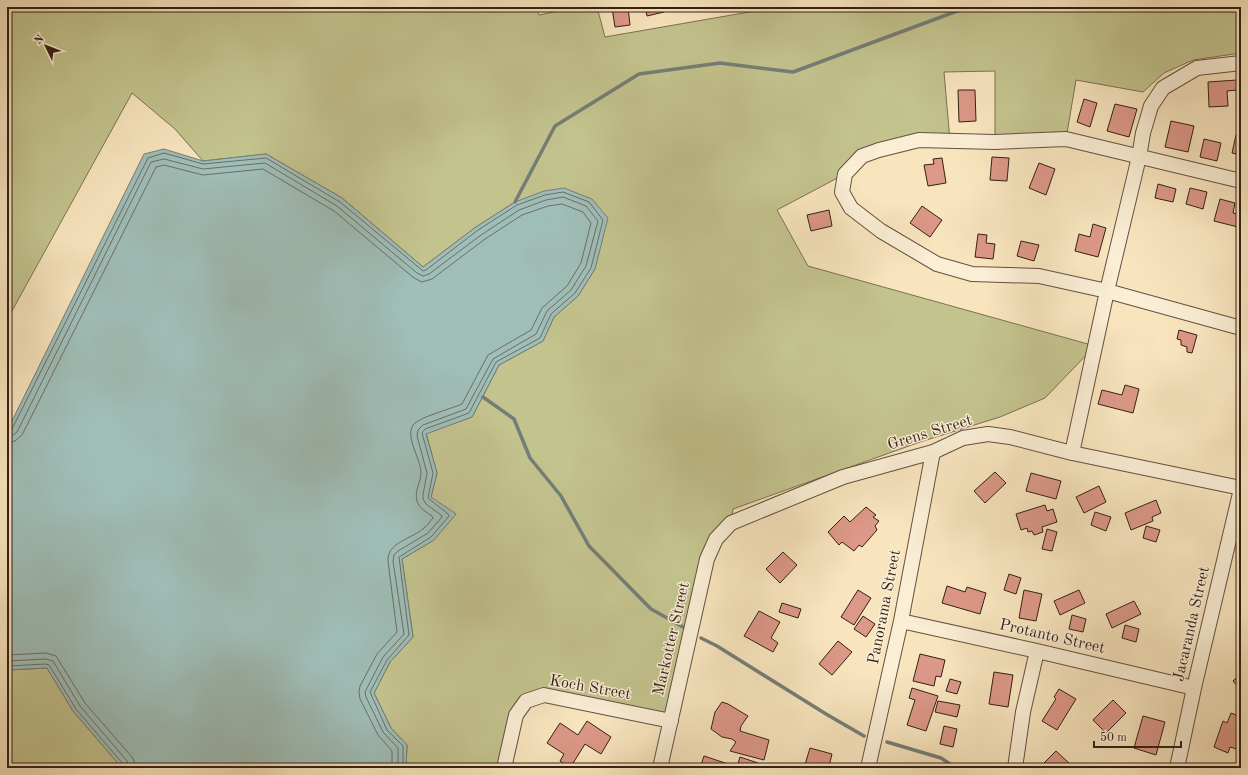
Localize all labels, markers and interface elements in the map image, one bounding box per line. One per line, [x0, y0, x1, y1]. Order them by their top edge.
north arrow [26, 26, 66, 66]
text: N [33, 33, 47, 47]
street label: Grens Street [886, 412, 975, 454]
street label: Panorama Street [866, 548, 904, 666]
street label: Jacaranda Street [1171, 564, 1213, 683]
street label: Markotter Street [651, 580, 693, 697]
street label: Protanto Street [998, 617, 1107, 657]
street label: Koch Street [548, 673, 632, 703]
scale bar [1094, 723, 1181, 749]
text: 50 m [1100, 731, 1127, 744]

